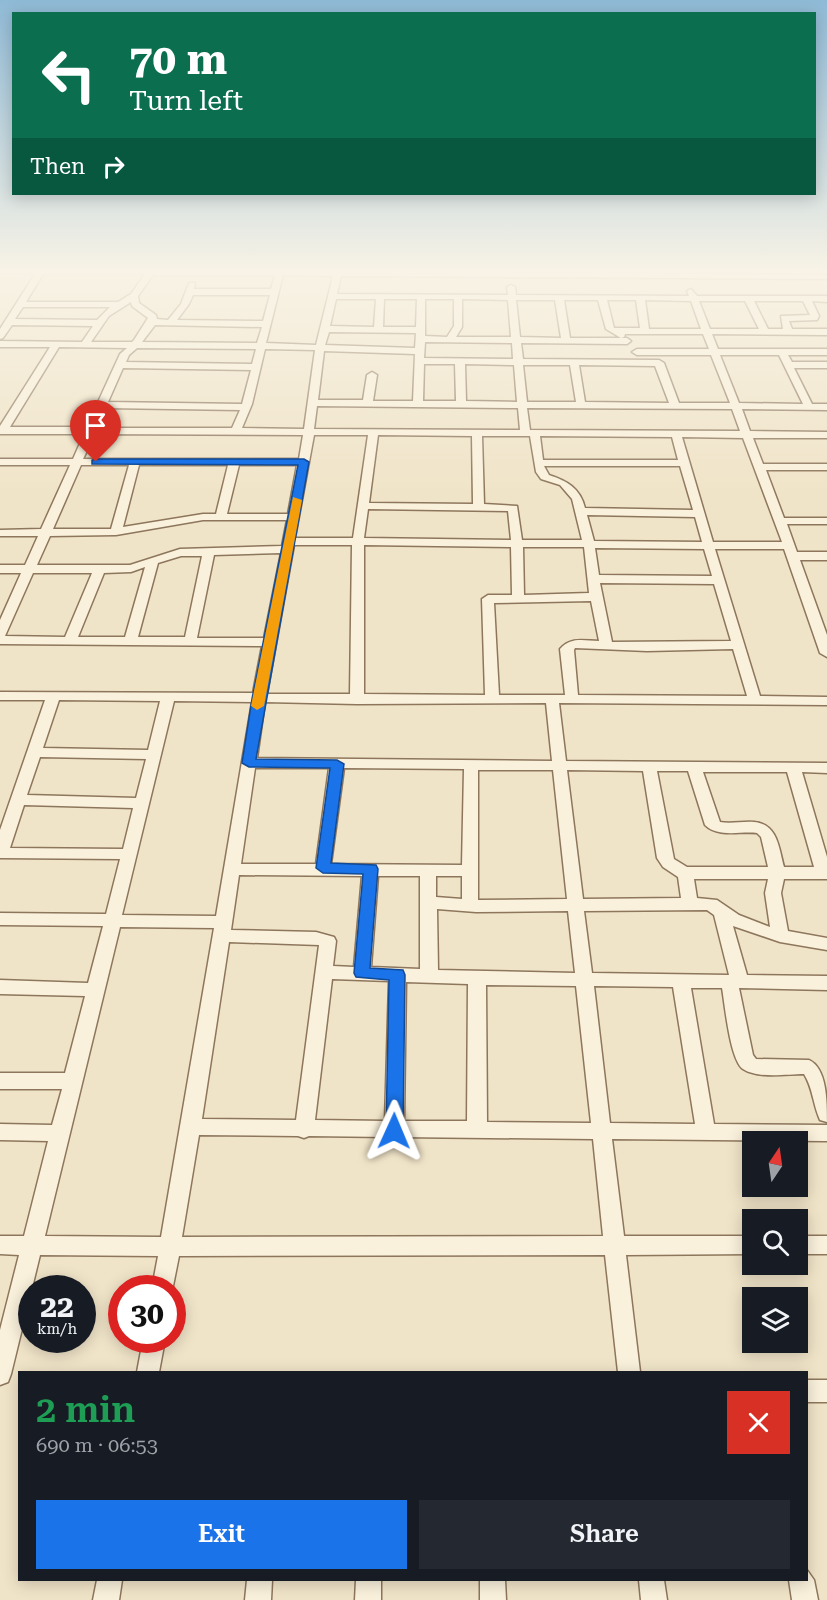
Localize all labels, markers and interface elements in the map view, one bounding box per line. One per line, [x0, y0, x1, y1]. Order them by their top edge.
text: 70 m [129, 35, 227, 84]
icon: left [30, 36, 108, 114]
text: Turn left [129, 85, 243, 117]
icon: right [97, 150, 130, 183]
text: Then [30, 154, 85, 179]
pin [70, 400, 121, 462]
icon: arrive [79, 409, 112, 442]
position arrow [362, 1099, 426, 1163]
north arrow [742, 1131, 808, 1197]
map controls [742, 1131, 808, 1353]
button: search [742, 1209, 808, 1275]
speed limit sign: 30 [108, 1275, 186, 1353]
button: layers [742, 1287, 808, 1353]
text: 22 [40, 1289, 74, 1324]
text: km/h [37, 1320, 77, 1338]
text: 2 min [36, 1389, 135, 1431]
button: close [727, 1391, 790, 1454]
text: 690 m · 06:53 [36, 1433, 158, 1457]
button: Exit [36, 1500, 407, 1569]
button: Share [419, 1500, 790, 1569]

